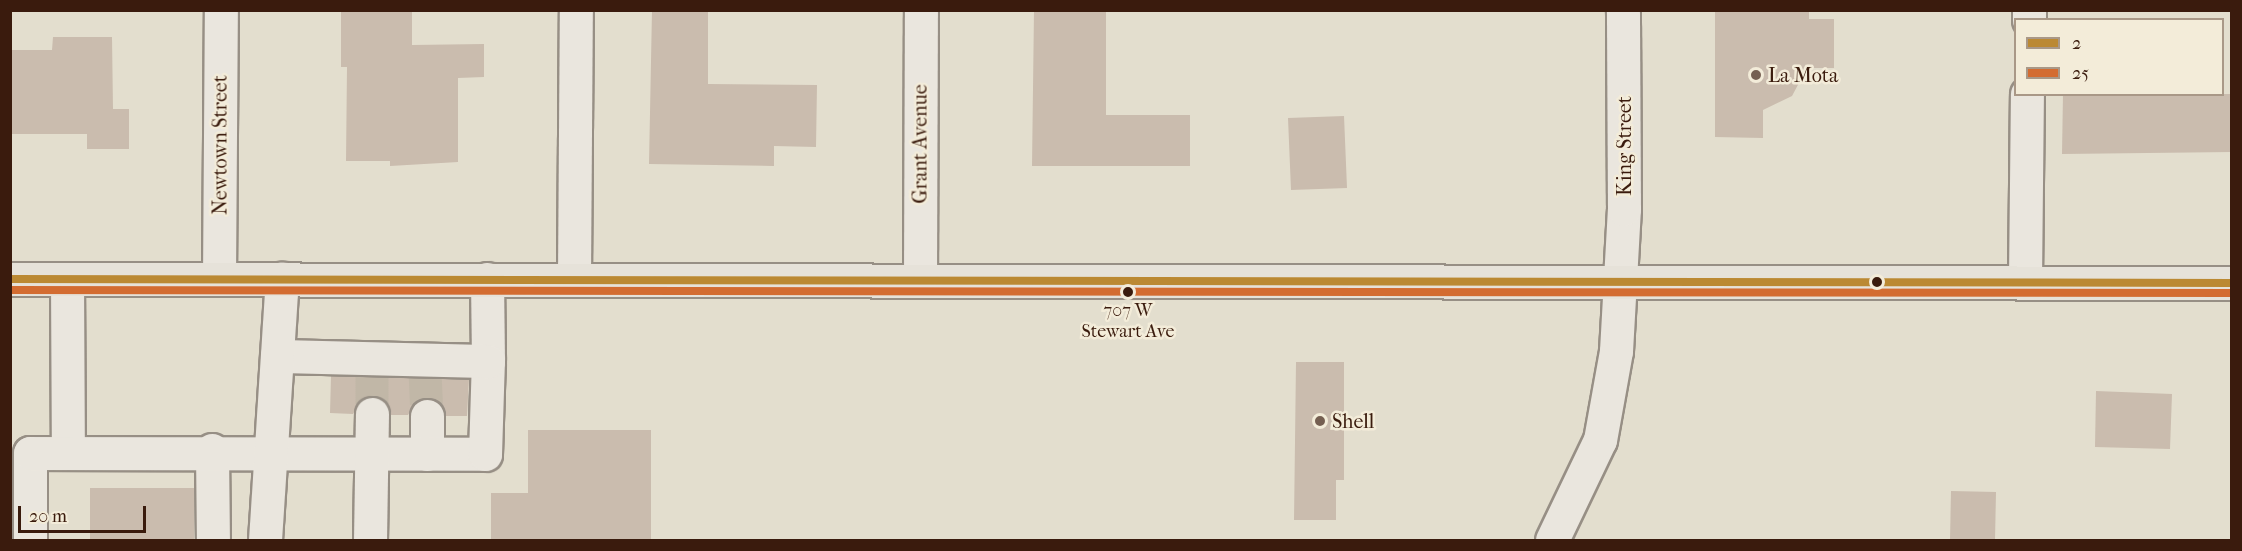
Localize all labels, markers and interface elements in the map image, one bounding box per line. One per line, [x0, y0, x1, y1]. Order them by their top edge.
legend [2014, 18, 2224, 96]
text: 2 [2072, 33, 2081, 54]
place label: La Mota [1768, 63, 1838, 87]
text: 25 [2072, 63, 2089, 84]
marker: La Mota [1749, 68, 1763, 82]
street label: Newtown Street [208, 75, 232, 215]
street label: Grant Avenue [908, 84, 932, 204]
street label: King Street [1612, 96, 1636, 196]
unlabelled marker [1871, 276, 1883, 288]
marker: 707 W Stewart Ave [1122, 286, 1134, 298]
place label: 707 W Stewart Ave [1082, 301, 1174, 344]
place label: Shell [1332, 409, 1374, 433]
marker: Shell [1313, 414, 1327, 428]
scale bar [21, 494, 148, 532]
text: 20 m [29, 506, 67, 527]

